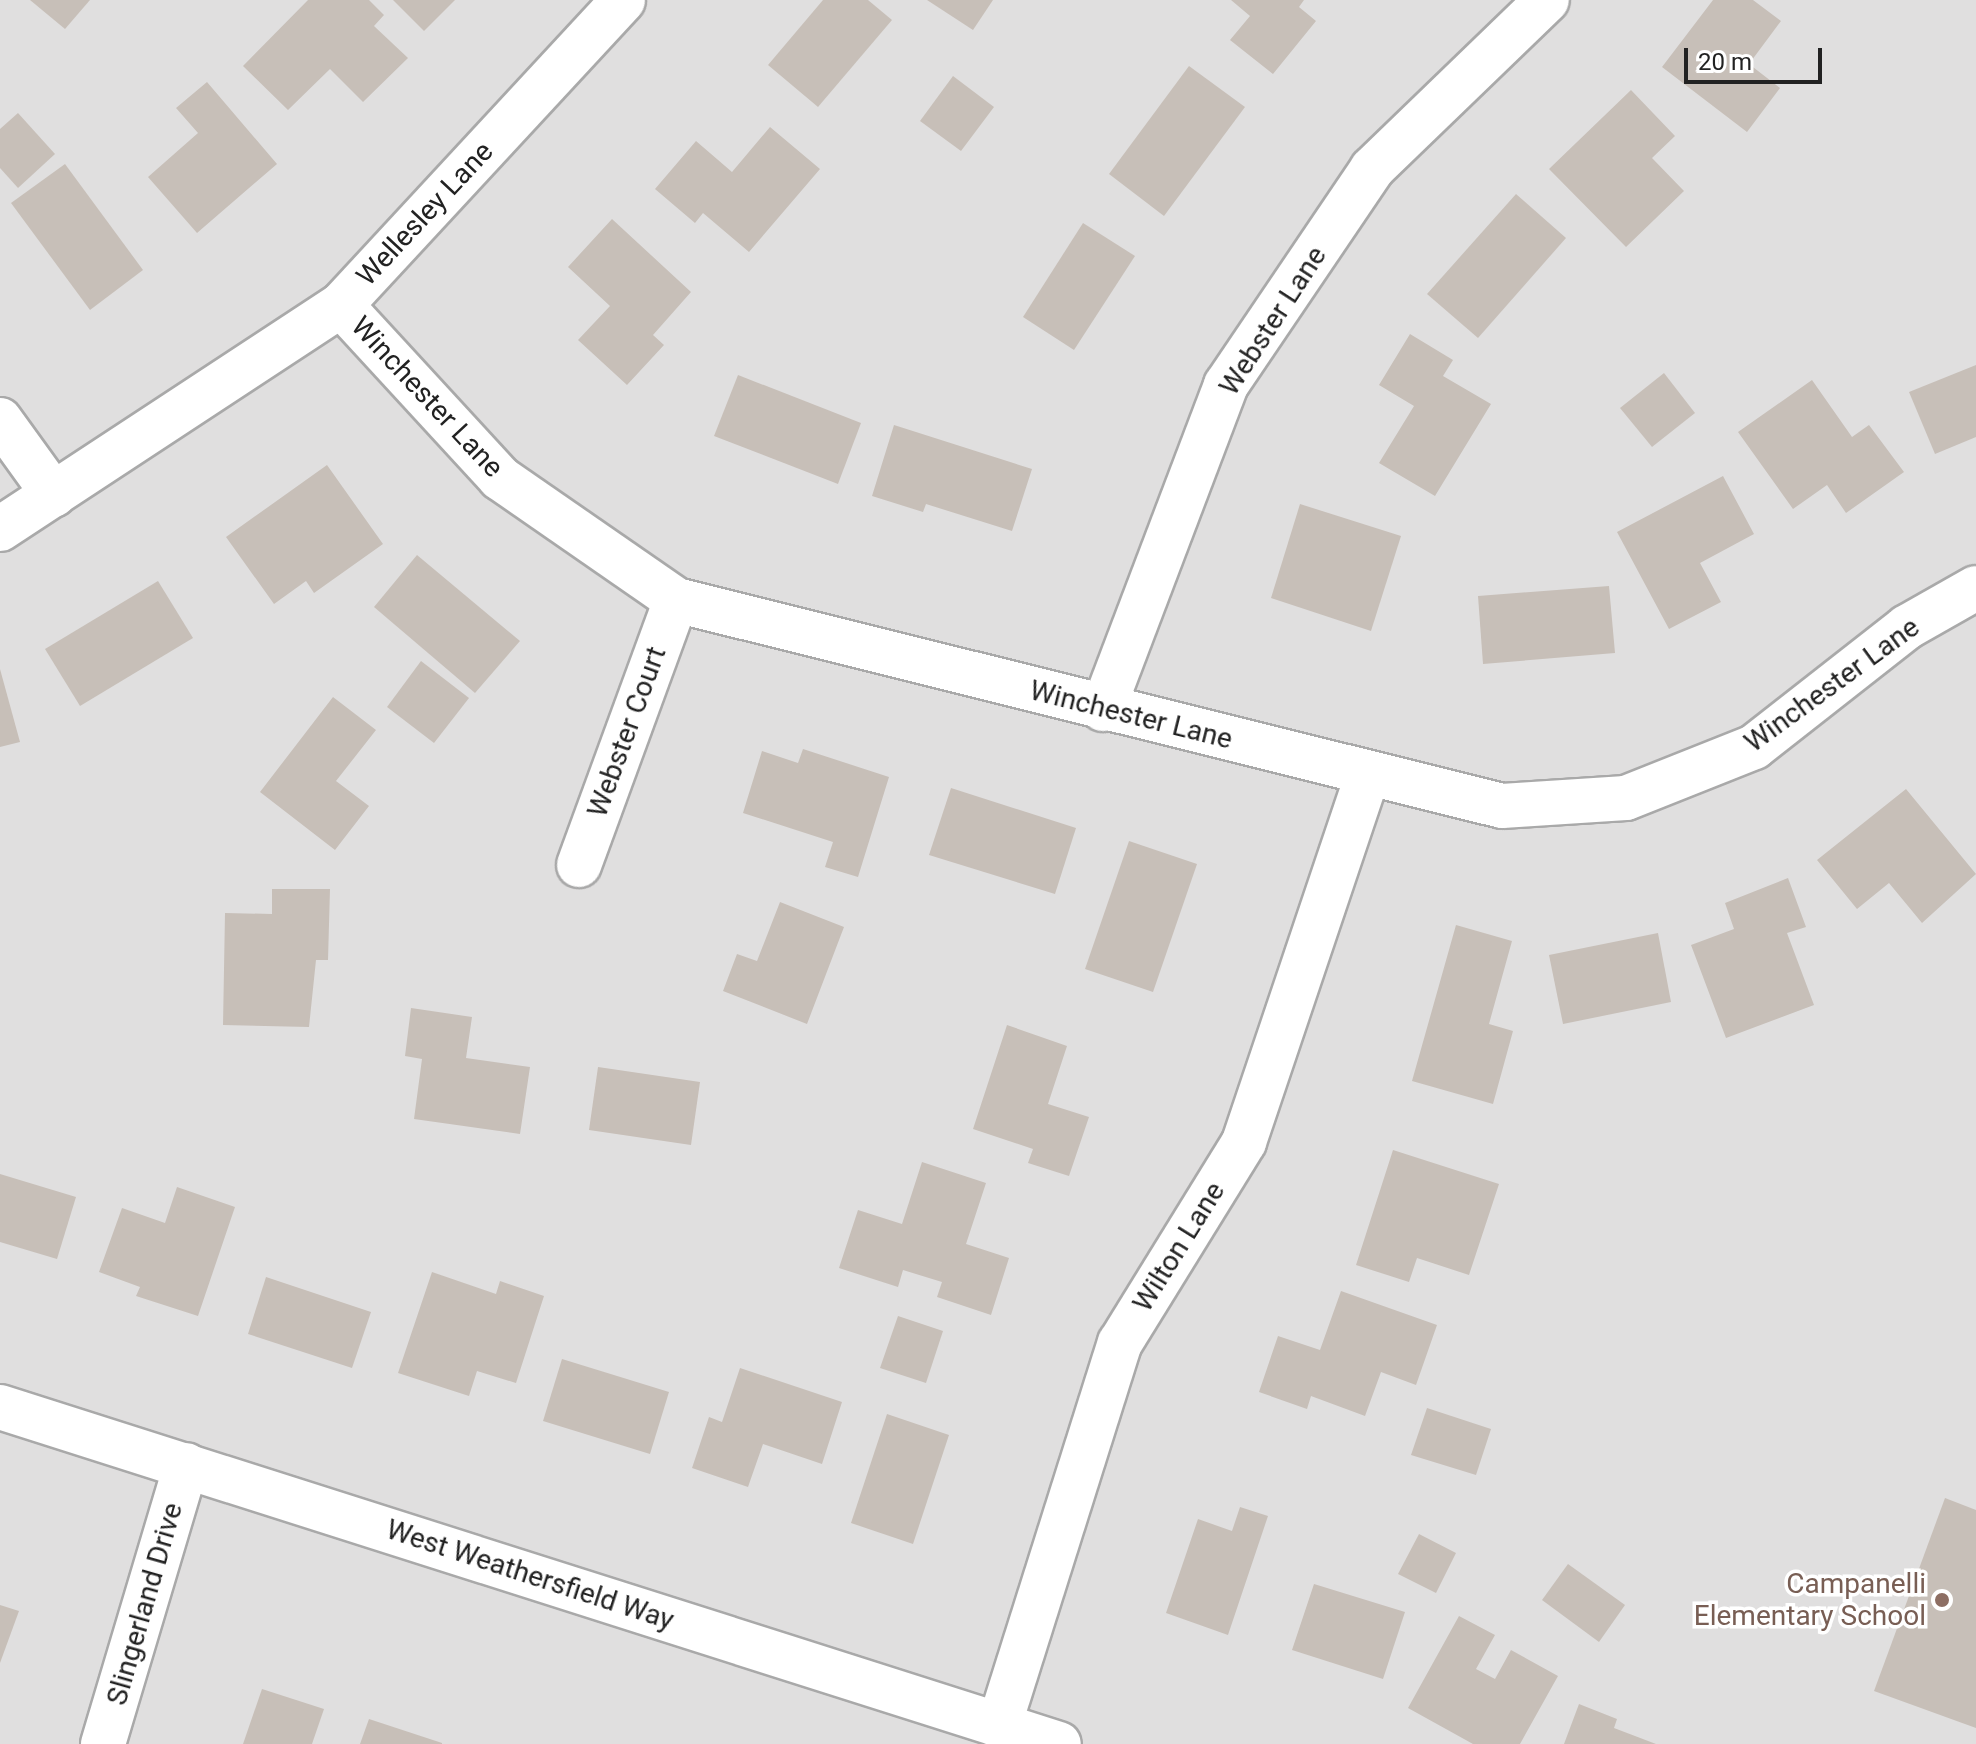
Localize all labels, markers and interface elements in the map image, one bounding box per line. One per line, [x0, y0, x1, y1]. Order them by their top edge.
scale bar [1688, 32, 1826, 82]
text: 20 m [1698, 48, 1752, 76]
street label: Wellesley Lane [350, 135, 500, 293]
street label: Webster Lane [1212, 240, 1334, 402]
street label: Winchester Lane [344, 310, 510, 484]
street label: Winchester Lane [1738, 610, 1926, 760]
street label: Webster Court [581, 642, 673, 822]
street label: Winchester Lane [1026, 674, 1236, 756]
street label: Wilton Lane [1126, 1176, 1232, 1318]
street label: Slingerland Drive [100, 1499, 190, 1709]
street label: West Weathersfield Way [382, 1513, 678, 1637]
place label: Campanelli Elementary School [1694, 1567, 1926, 1633]
marker: Campanelli Elementary School [1933, 1591, 1951, 1609]

